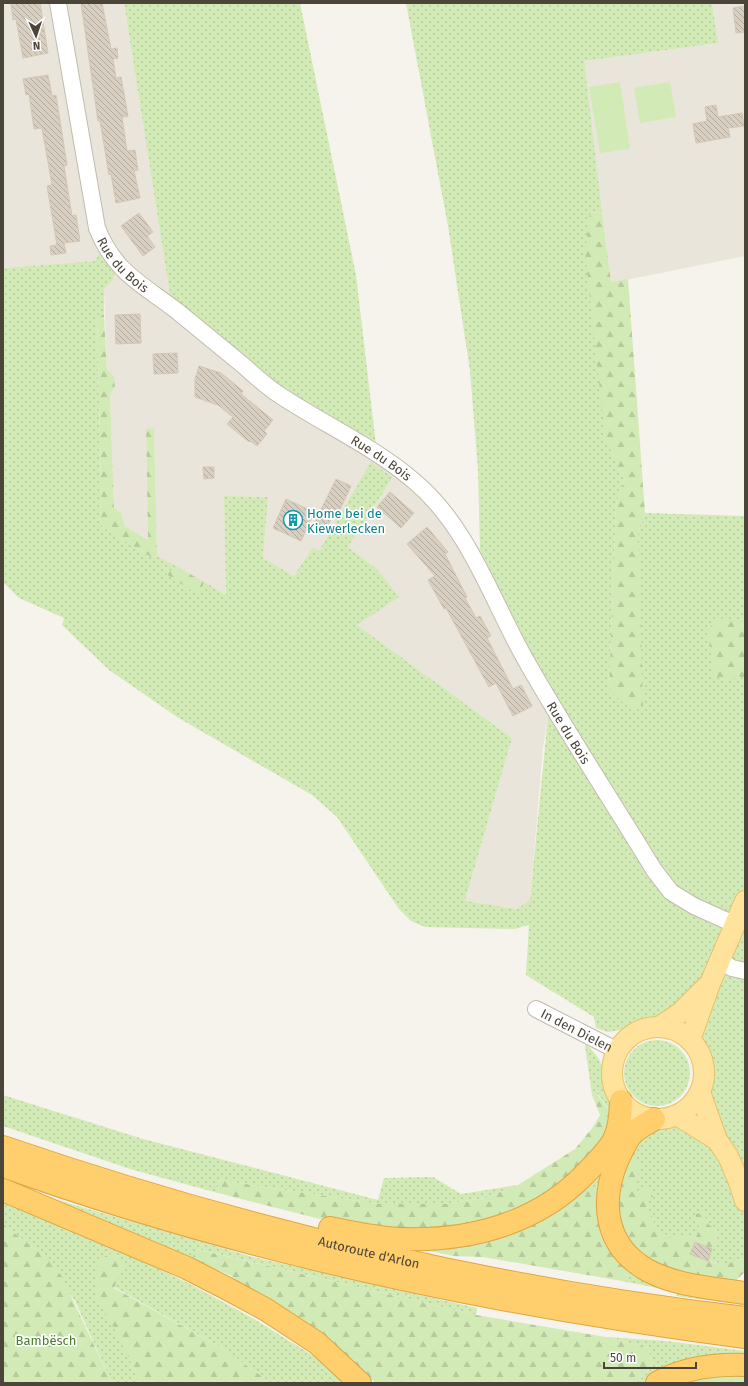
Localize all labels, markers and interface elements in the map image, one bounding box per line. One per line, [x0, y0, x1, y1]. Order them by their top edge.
north arrow [16, 16, 56, 56]
text: N [33, 39, 40, 52]
street label: Rue du Bois [95, 234, 152, 295]
street label: Rue du Bois [348, 432, 415, 484]
place label: Home bei de Kiewerlecken [307, 506, 385, 536]
building icon: Home bei de Kiewerlecken [282, 509, 304, 531]
street label: Rue du Bois [544, 699, 593, 766]
street label: In den Dielen [539, 1005, 615, 1055]
street label: Autoroute d'Arlon [317, 1233, 421, 1271]
park label: Bambësch [16, 1333, 76, 1348]
scale bar [604, 1344, 696, 1370]
text: 50 m [610, 1351, 636, 1365]

